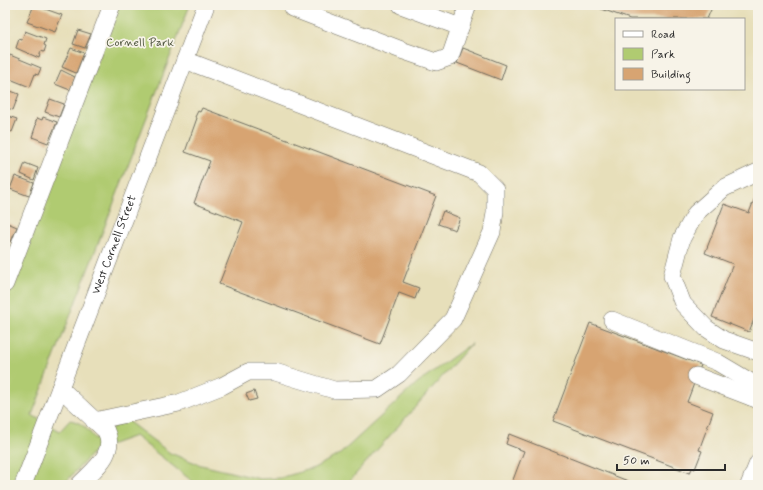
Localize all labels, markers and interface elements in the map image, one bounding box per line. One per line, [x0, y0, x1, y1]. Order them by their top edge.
legend [615, 18, 745, 90]
text: Road [651, 27, 675, 43]
park label: Cornell Park [106, 35, 174, 51]
text: Park [651, 47, 675, 63]
text: Building [651, 67, 691, 84]
street label: West Cornell Street [88, 193, 141, 297]
scale bar [617, 446, 725, 472]
text: 50 m [623, 453, 650, 469]

